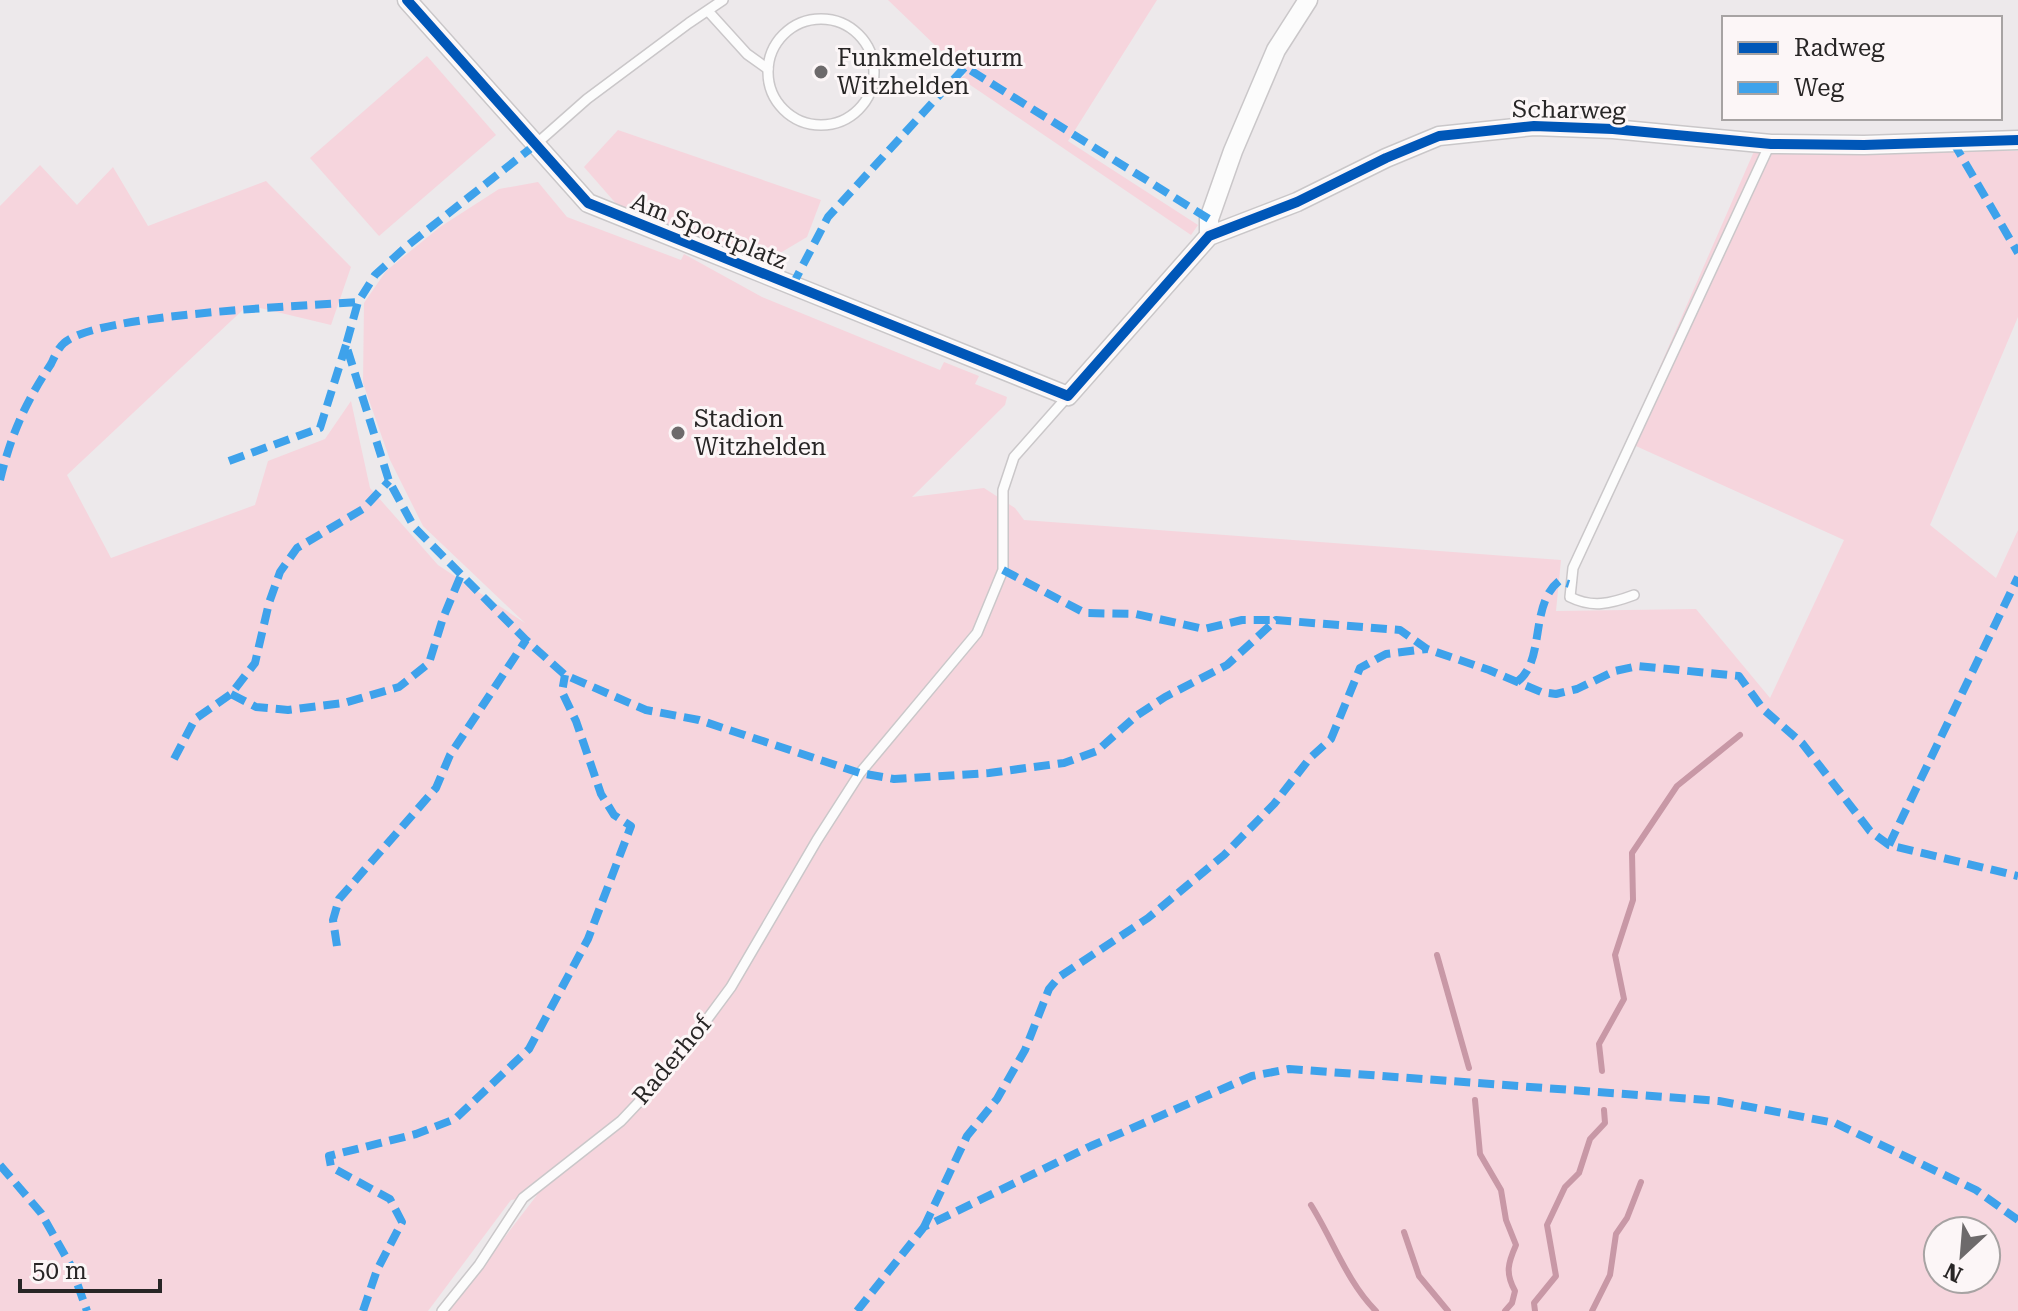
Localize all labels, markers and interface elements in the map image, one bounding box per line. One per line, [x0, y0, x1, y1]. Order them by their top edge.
legend [1722, 16, 2002, 120]
text: Radweg [1794, 34, 1885, 62]
place label: Funkmeldeturm Witzhelden [837, 44, 1023, 100]
marker: Funkmeldeturm Witzhelden [812, 63, 830, 81]
text: Weg [1794, 74, 1844, 102]
street label: Scharweg [1512, 95, 1626, 125]
street label: Am Sportplatz [627, 187, 791, 275]
place label: Stadion Witzhelden [694, 405, 826, 461]
marker: Stadion Witzhelden [669, 424, 687, 442]
street label: Raderhof [627, 1009, 718, 1110]
north arrow [1922, 1215, 2002, 1295]
scale bar [20, 1243, 160, 1293]
text: 50 m [32, 1257, 87, 1285]
text: N [1940, 1258, 1967, 1287]

